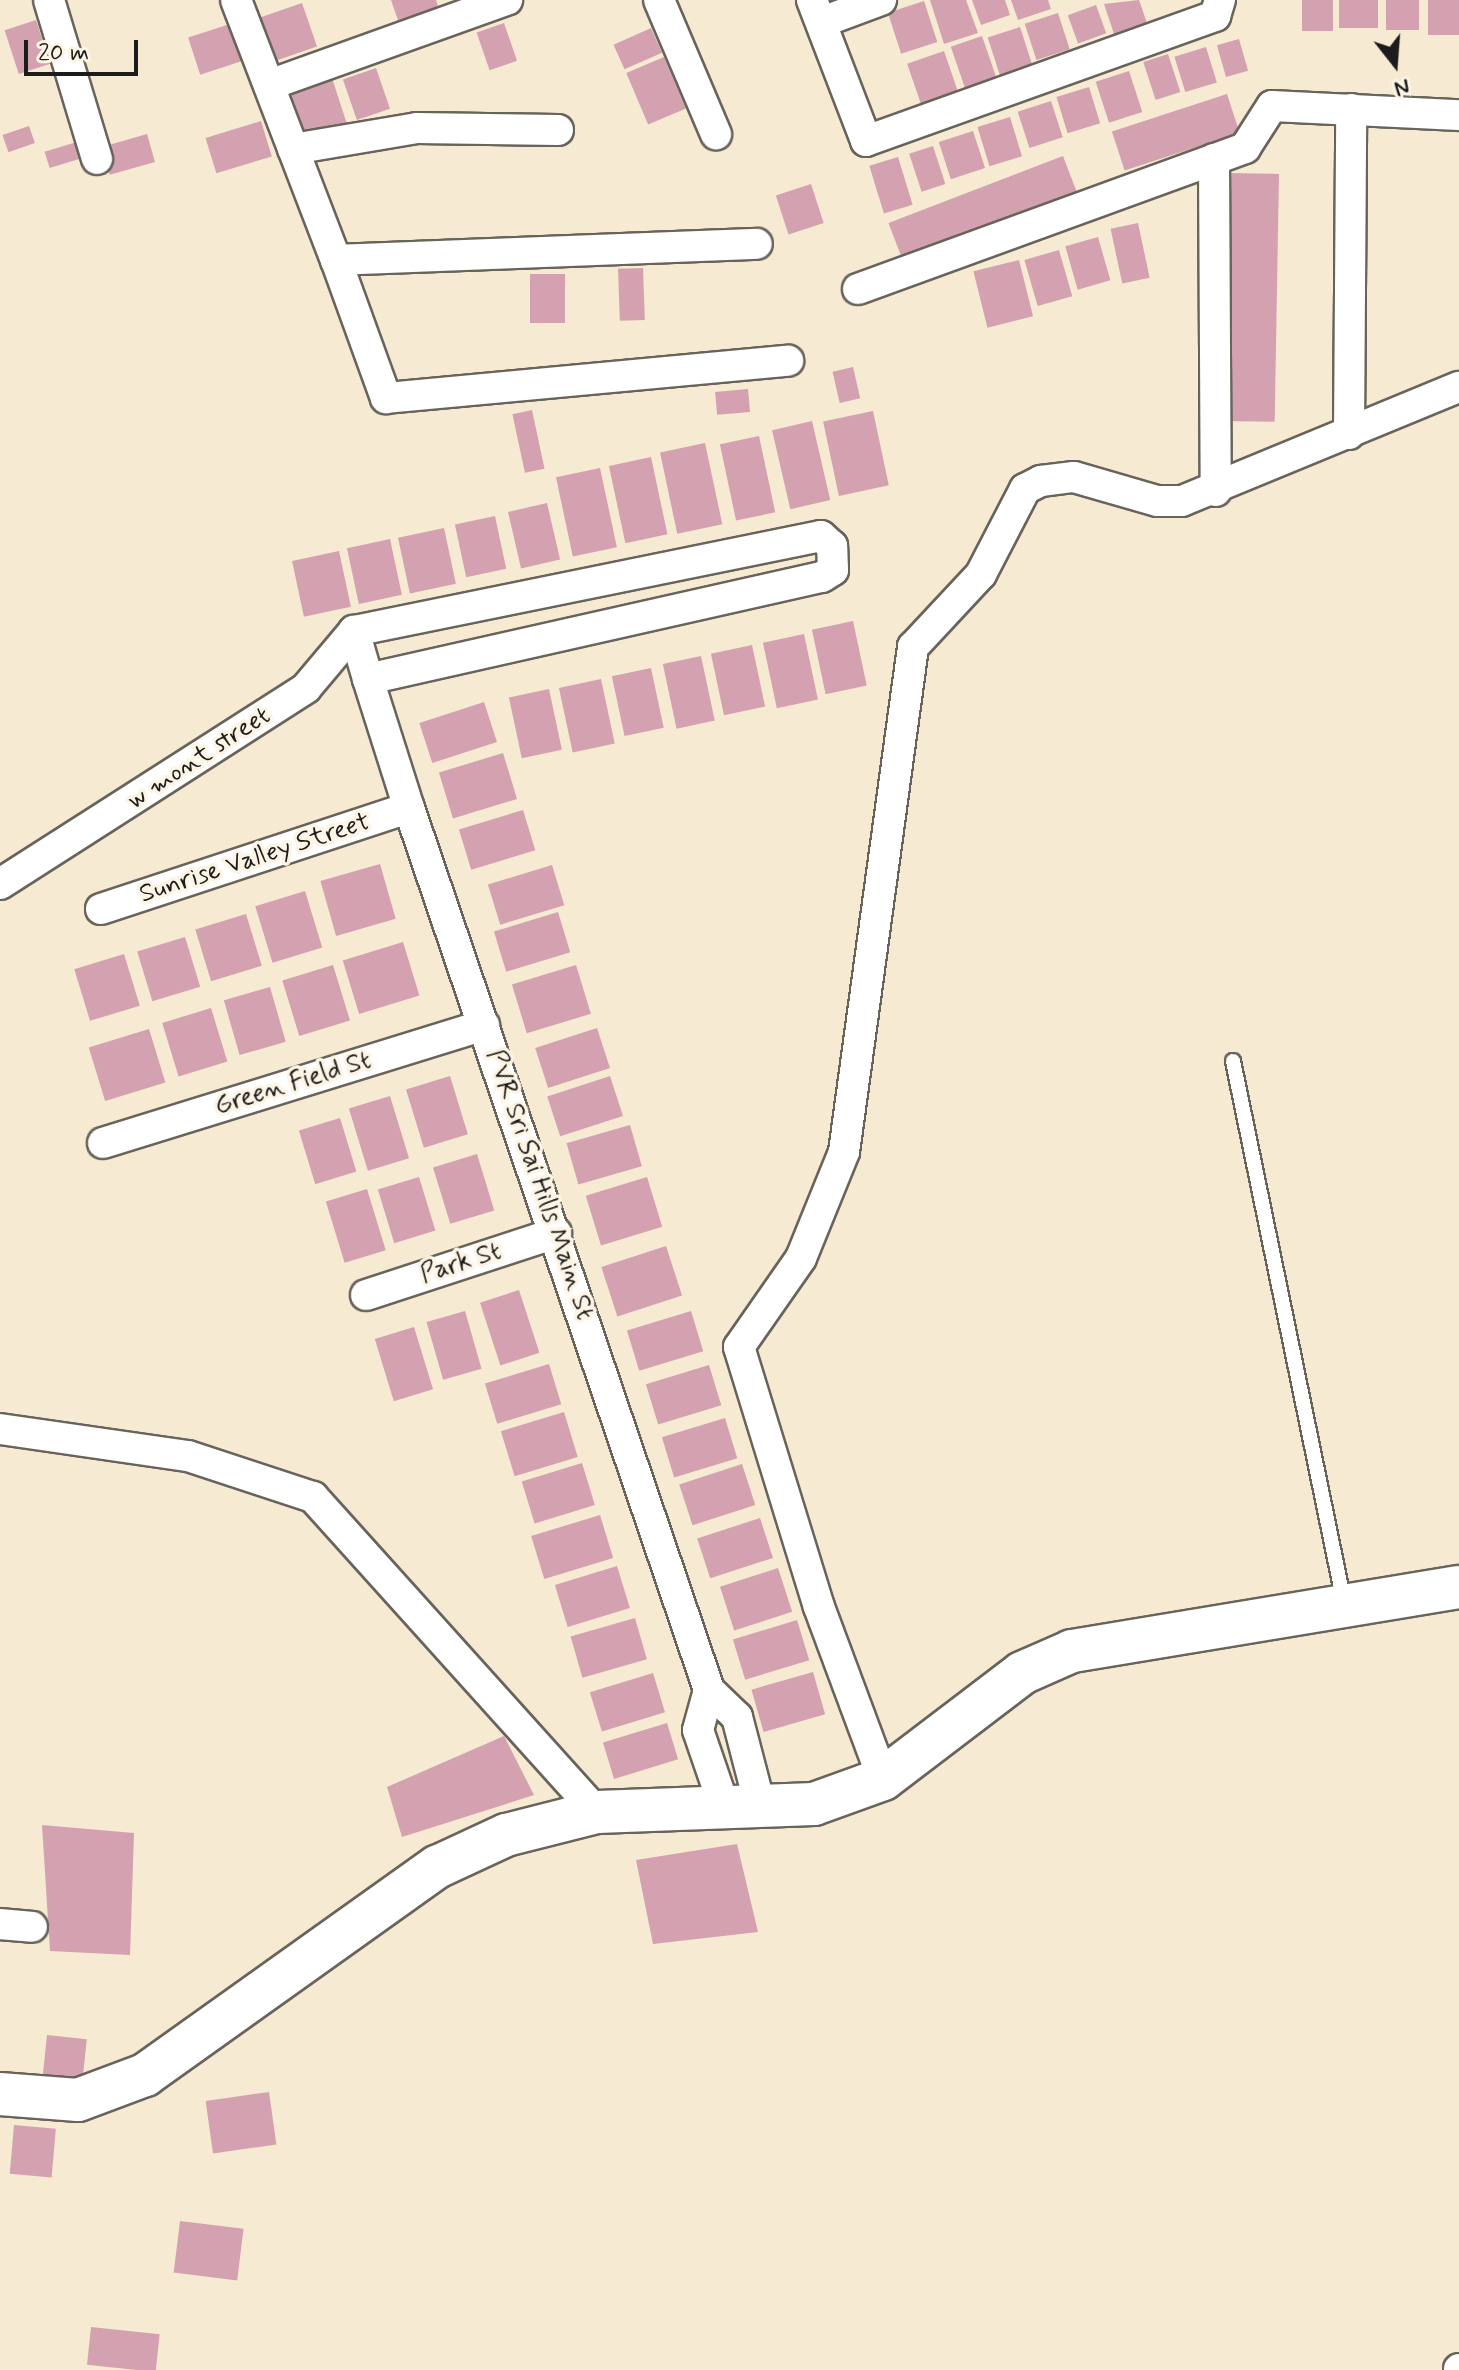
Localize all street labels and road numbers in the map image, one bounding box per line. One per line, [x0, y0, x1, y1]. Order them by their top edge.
street label: w mont street [126, 704, 272, 814]
street label: Sunrise Valley Street [137, 808, 373, 910]
street label: Green Field St [212, 1046, 374, 1122]
street label: PVR Sri Sai Hills Main St [479, 1049, 599, 1321]
street label: Park St [417, 1236, 505, 1292]

